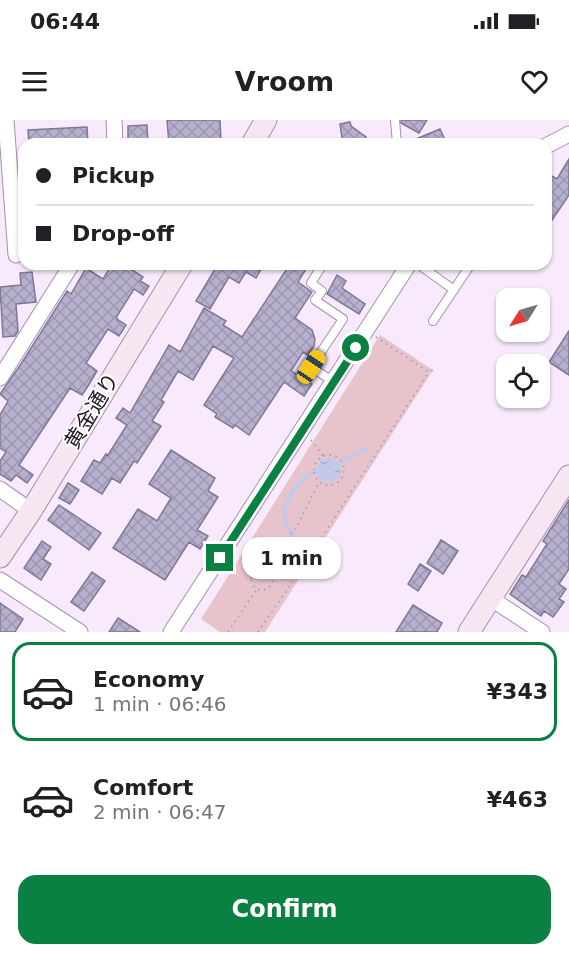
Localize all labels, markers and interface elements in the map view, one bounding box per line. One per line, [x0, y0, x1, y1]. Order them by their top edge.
text: 06:44 [30, 9, 100, 34]
icon: menu [18, 65, 51, 98]
icon: heart [518, 65, 551, 98]
text: Vroom [235, 66, 334, 97]
text: Pickup [72, 163, 155, 188]
text: Drop-off [72, 221, 174, 246]
north arrow [496, 288, 550, 342]
map controls [496, 288, 550, 408]
route start [342, 334, 369, 361]
car [293, 347, 329, 387]
button: locate [496, 354, 550, 408]
street label: 黄金通り [60, 369, 124, 453]
callout: 1 min [241, 537, 340, 579]
route end [206, 544, 233, 571]
text: 1 min [260, 546, 323, 570]
icon: car [21, 665, 75, 719]
text: Economy [93, 667, 204, 692]
text: ¥343 [487, 679, 548, 704]
text: 1 min · 06:46 [93, 692, 227, 716]
icon: car [21, 773, 75, 827]
text: Comfort [93, 775, 193, 800]
text: ¥463 [487, 787, 548, 812]
text: 2 min · 06:47 [93, 800, 227, 824]
button: Confirm [18, 875, 551, 944]

